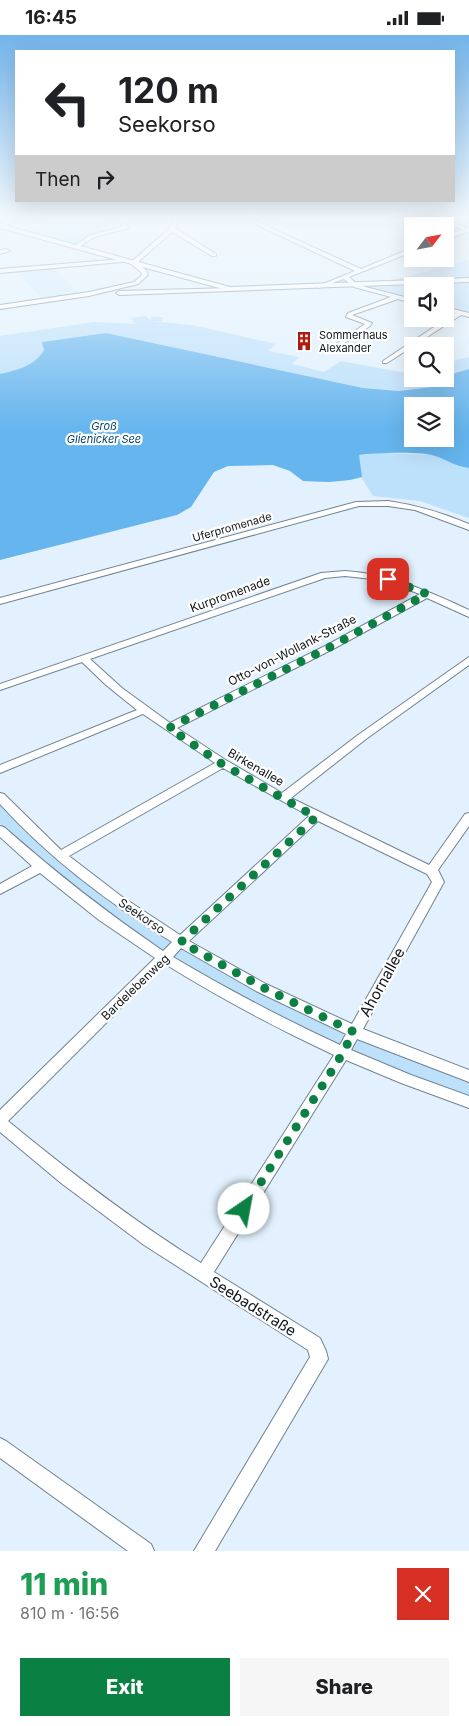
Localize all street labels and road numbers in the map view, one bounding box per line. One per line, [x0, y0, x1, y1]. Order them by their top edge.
street label: Uferpromenade [191, 509, 273, 545]
street label: Kurpromenade [188, 573, 272, 615]
street label: Otto-von-Wollank-Straße [225, 611, 359, 689]
street label: Birkenallee [225, 745, 287, 789]
street label: Seekorso [116, 895, 168, 937]
street label: Ahornallee [355, 944, 409, 1020]
street label: Bardelebenweg [98, 951, 172, 1023]
street label: Seebadstraße [206, 1272, 300, 1340]

